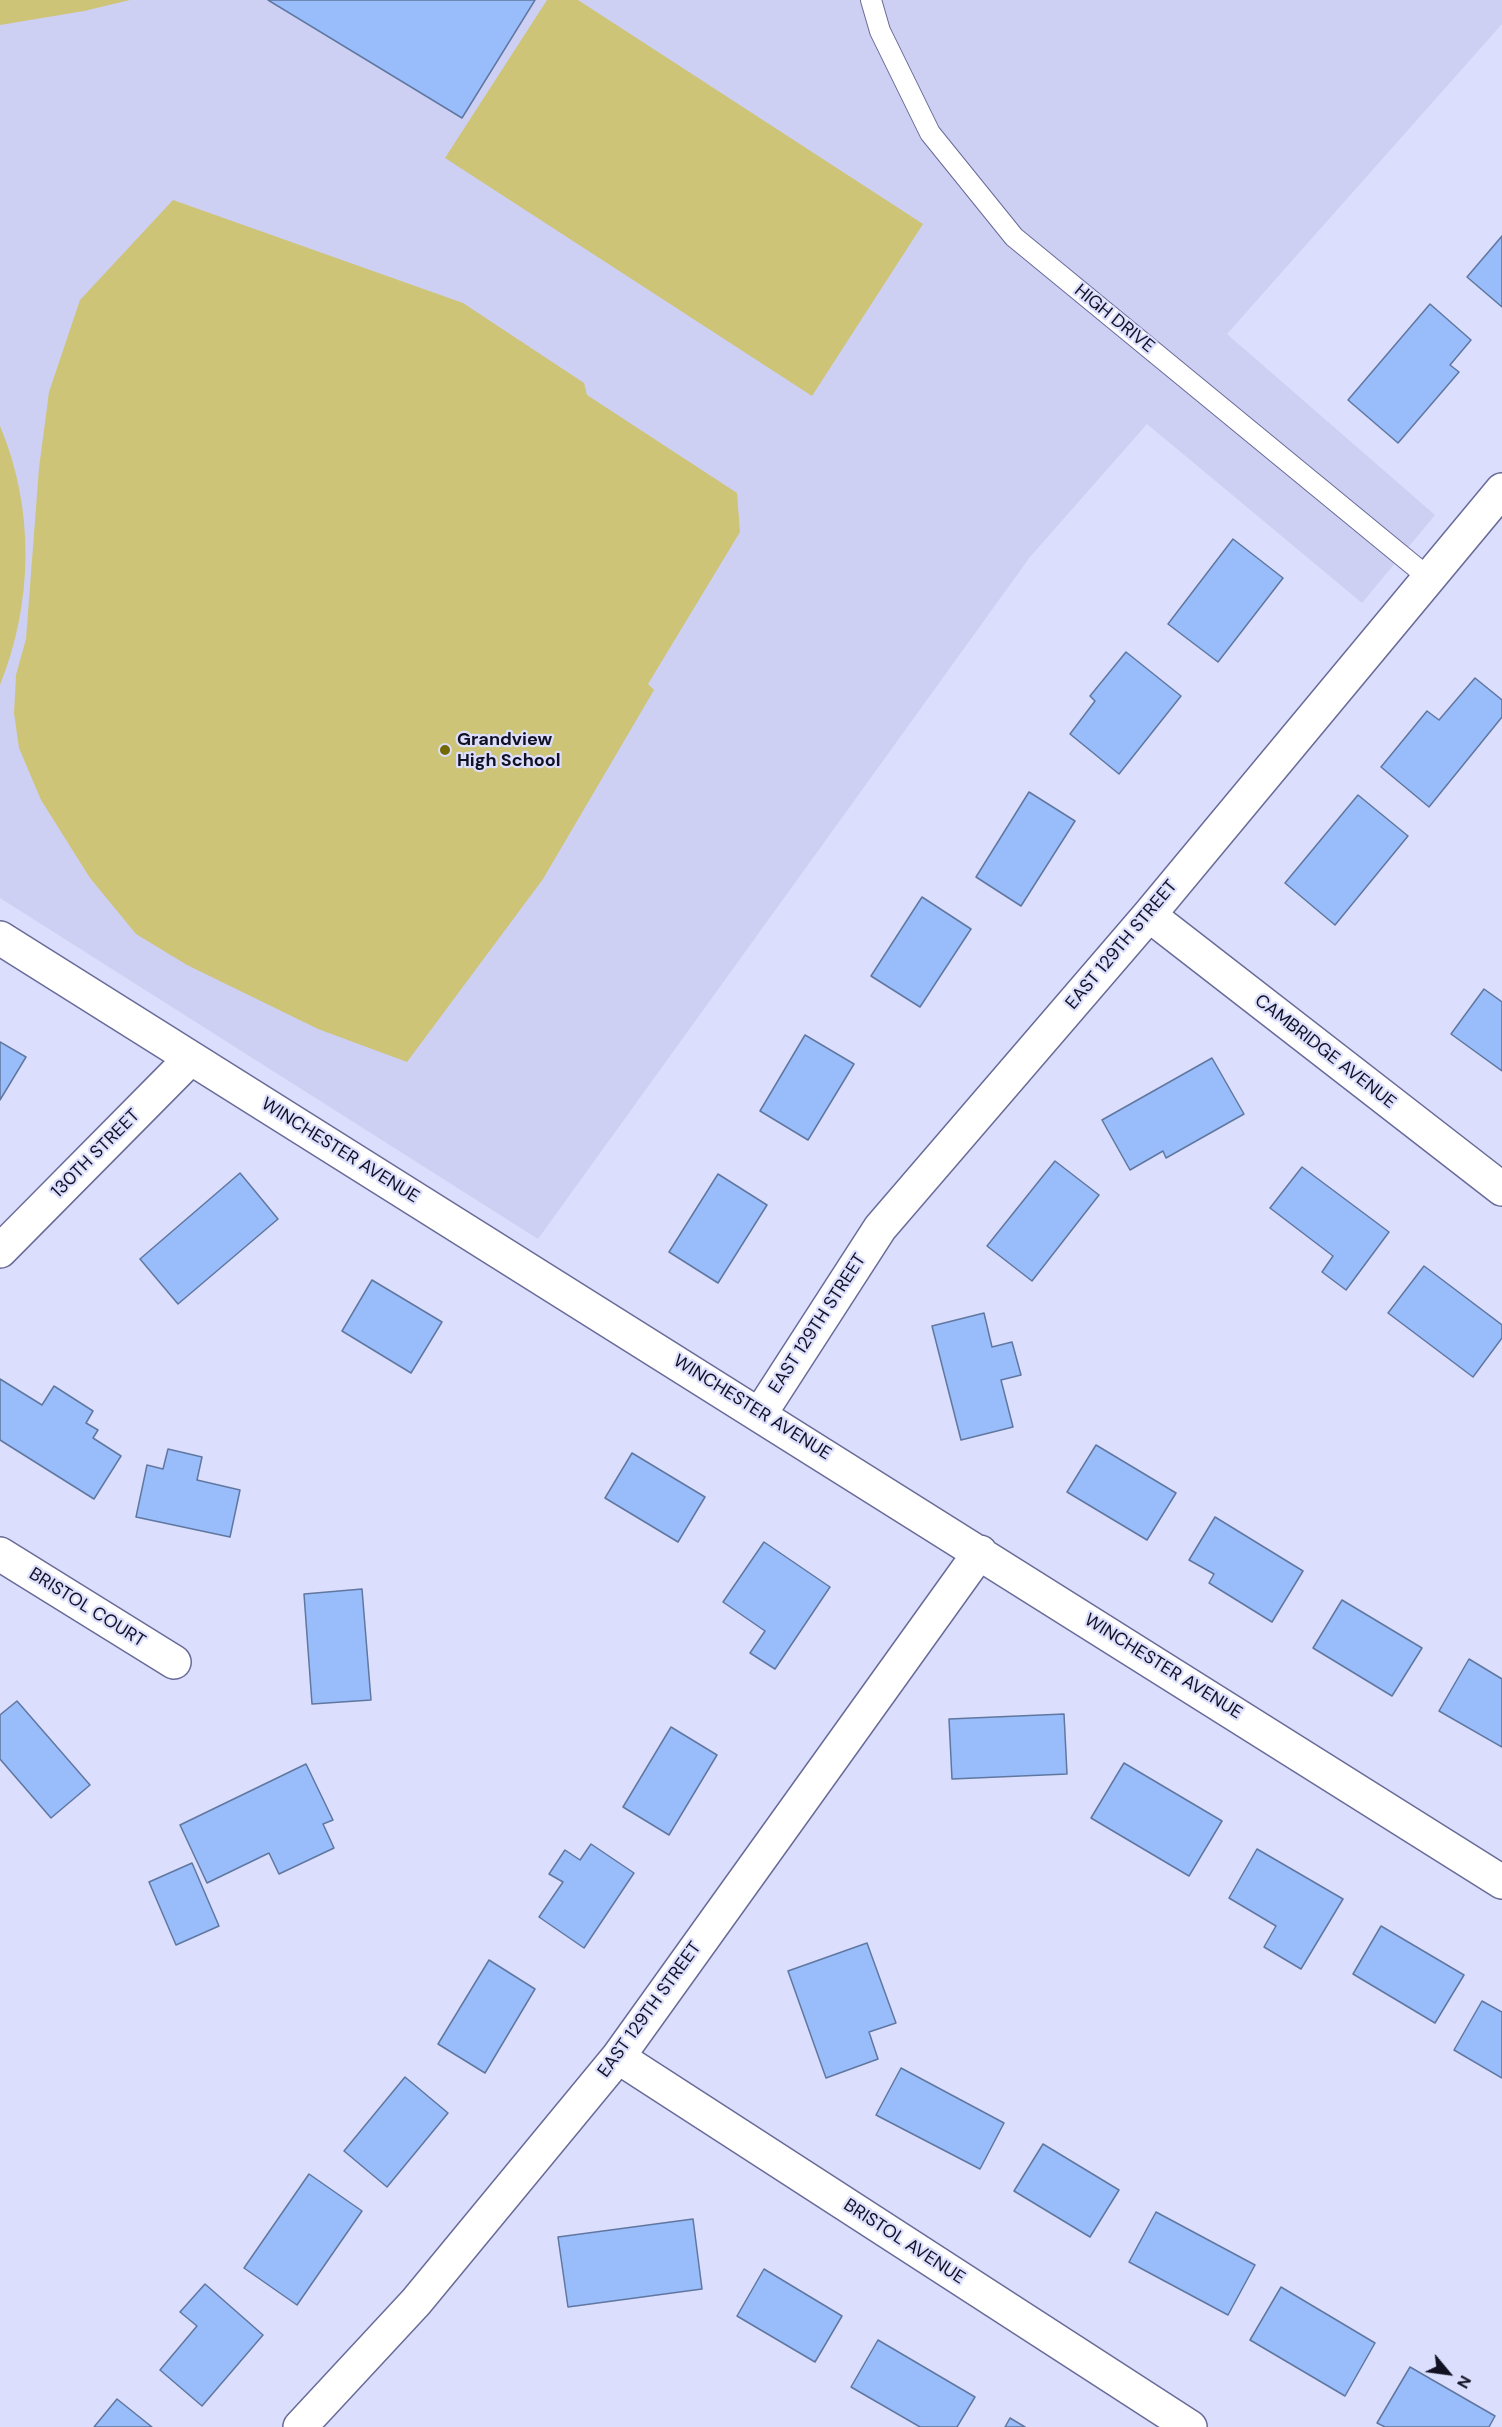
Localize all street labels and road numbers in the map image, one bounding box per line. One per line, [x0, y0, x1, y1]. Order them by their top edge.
street label: HIGH DRIVE [1070, 280, 1158, 358]
street label: EAST 129TH STREET [1062, 876, 1182, 1014]
street label: CAMBRIDGE AVENUE [1250, 990, 1400, 1114]
street label: WINCHESTER AVENUE [257, 1094, 423, 1208]
street label: 130TH STREET [47, 1105, 145, 1203]
street label: EAST 129TH STREET [765, 1250, 871, 1398]
street label: WINCHESTER AVENUE [669, 1351, 835, 1465]
street label: BRISTOL COURT [25, 1564, 149, 1652]
street label: WINCHESTER AVENUE [1080, 1610, 1246, 1724]
street label: EAST 129TH STREET [594, 1938, 706, 2082]
street label: BRISTOL AVENUE [839, 2195, 969, 2289]

